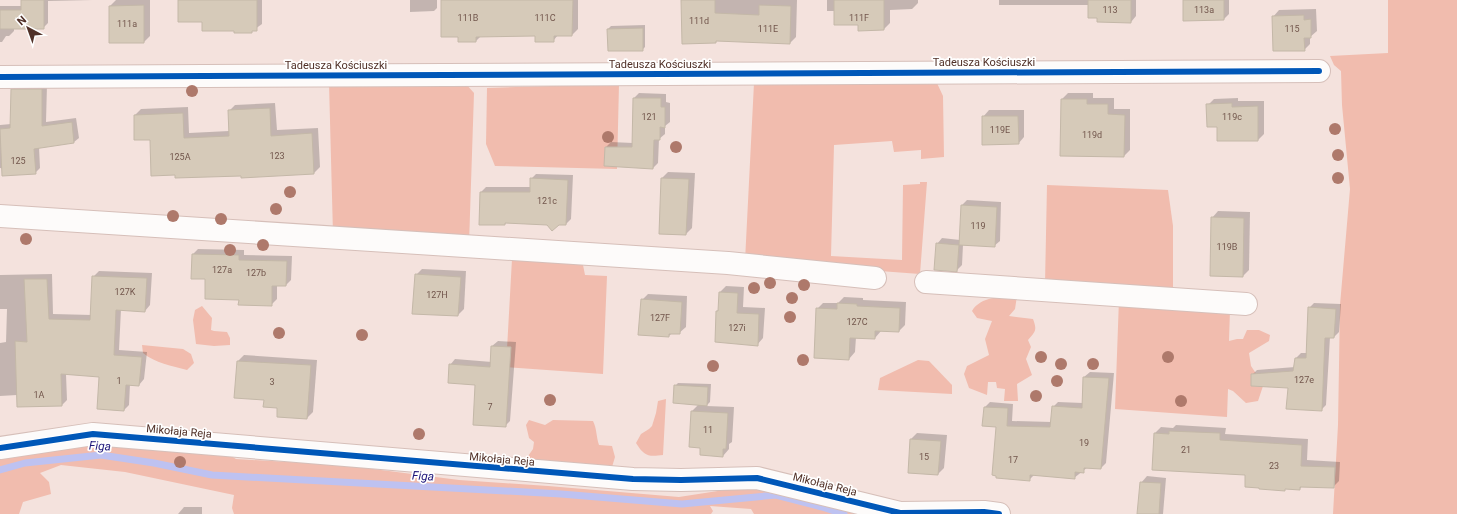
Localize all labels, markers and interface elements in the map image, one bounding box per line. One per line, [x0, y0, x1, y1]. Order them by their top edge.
house number: 113 [1102, 5, 1118, 15]
house number: 113a [1194, 5, 1214, 15]
north arrow [8, 8, 48, 48]
text: N [15, 13, 29, 28]
house number: 111B [458, 13, 479, 23]
house number: 111C [534, 13, 556, 23]
house number: 111F [849, 13, 869, 23]
house number: 111d [689, 16, 709, 26]
house number: 111a [117, 19, 137, 29]
house number: 111E [758, 24, 778, 34]
house number: 115 [1284, 24, 1300, 34]
street label: Tadeusza Kościuszki [933, 56, 1035, 69]
street label: Tadeusza Kościuszki [609, 58, 711, 71]
street label: Tadeusza Kościuszki [285, 59, 387, 72]
house number: 121 [641, 112, 657, 122]
house number: 119c [1222, 112, 1242, 122]
house number: 119E [990, 125, 1010, 135]
house number: 119d [1082, 130, 1102, 140]
house number: 123 [269, 151, 285, 161]
house number: 125A [169, 152, 191, 162]
house number: 125 [10, 156, 26, 166]
house number: 121c [537, 196, 557, 206]
house number: 119 [970, 221, 986, 231]
house number: 119B [1217, 242, 1238, 252]
house number: 127a [212, 265, 232, 275]
house number: 127b [246, 268, 266, 278]
house number: 127K [115, 287, 136, 297]
house number: 127H [426, 290, 448, 300]
house number: 127F [650, 313, 670, 323]
house number: 127C [846, 317, 868, 327]
house number: 127i [728, 323, 746, 333]
house number: 127e [1294, 375, 1314, 385]
house number: 1 [116, 376, 122, 386]
house number: 3 [269, 377, 275, 387]
house number: 1A [34, 390, 45, 400]
house number: 7 [487, 402, 493, 412]
street label: Mikołaja Reja [146, 422, 212, 441]
house number: 11 [703, 425, 713, 435]
house number: 19 [1079, 438, 1089, 448]
water label: Figa [89, 439, 111, 453]
house number: 21 [1181, 445, 1191, 455]
street label: Mikołaja Reja [469, 450, 535, 469]
house number: 15 [919, 452, 929, 462]
house number: 17 [1008, 455, 1018, 465]
house number: 23 [1269, 461, 1279, 471]
water label: Figa [412, 468, 434, 484]
street label: Mikołaja Reja [791, 470, 858, 499]

